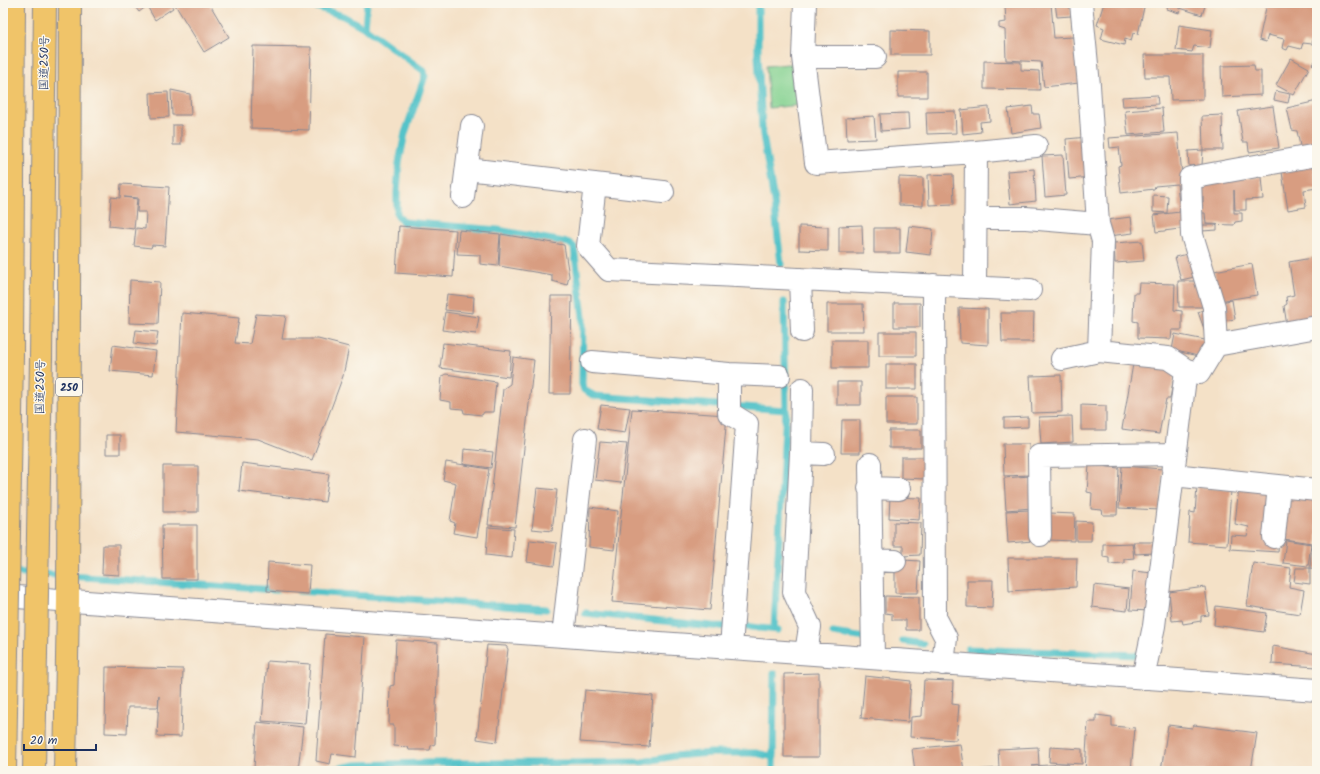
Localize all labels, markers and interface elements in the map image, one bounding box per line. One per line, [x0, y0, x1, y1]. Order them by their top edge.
street label: 国道250号 [35, 35, 54, 91]
street label: 国道250号 [31, 359, 50, 415]
road number: 250 [56, 378, 82, 396]
scale bar [24, 726, 96, 752]
text: 20 m [30, 731, 58, 750]

